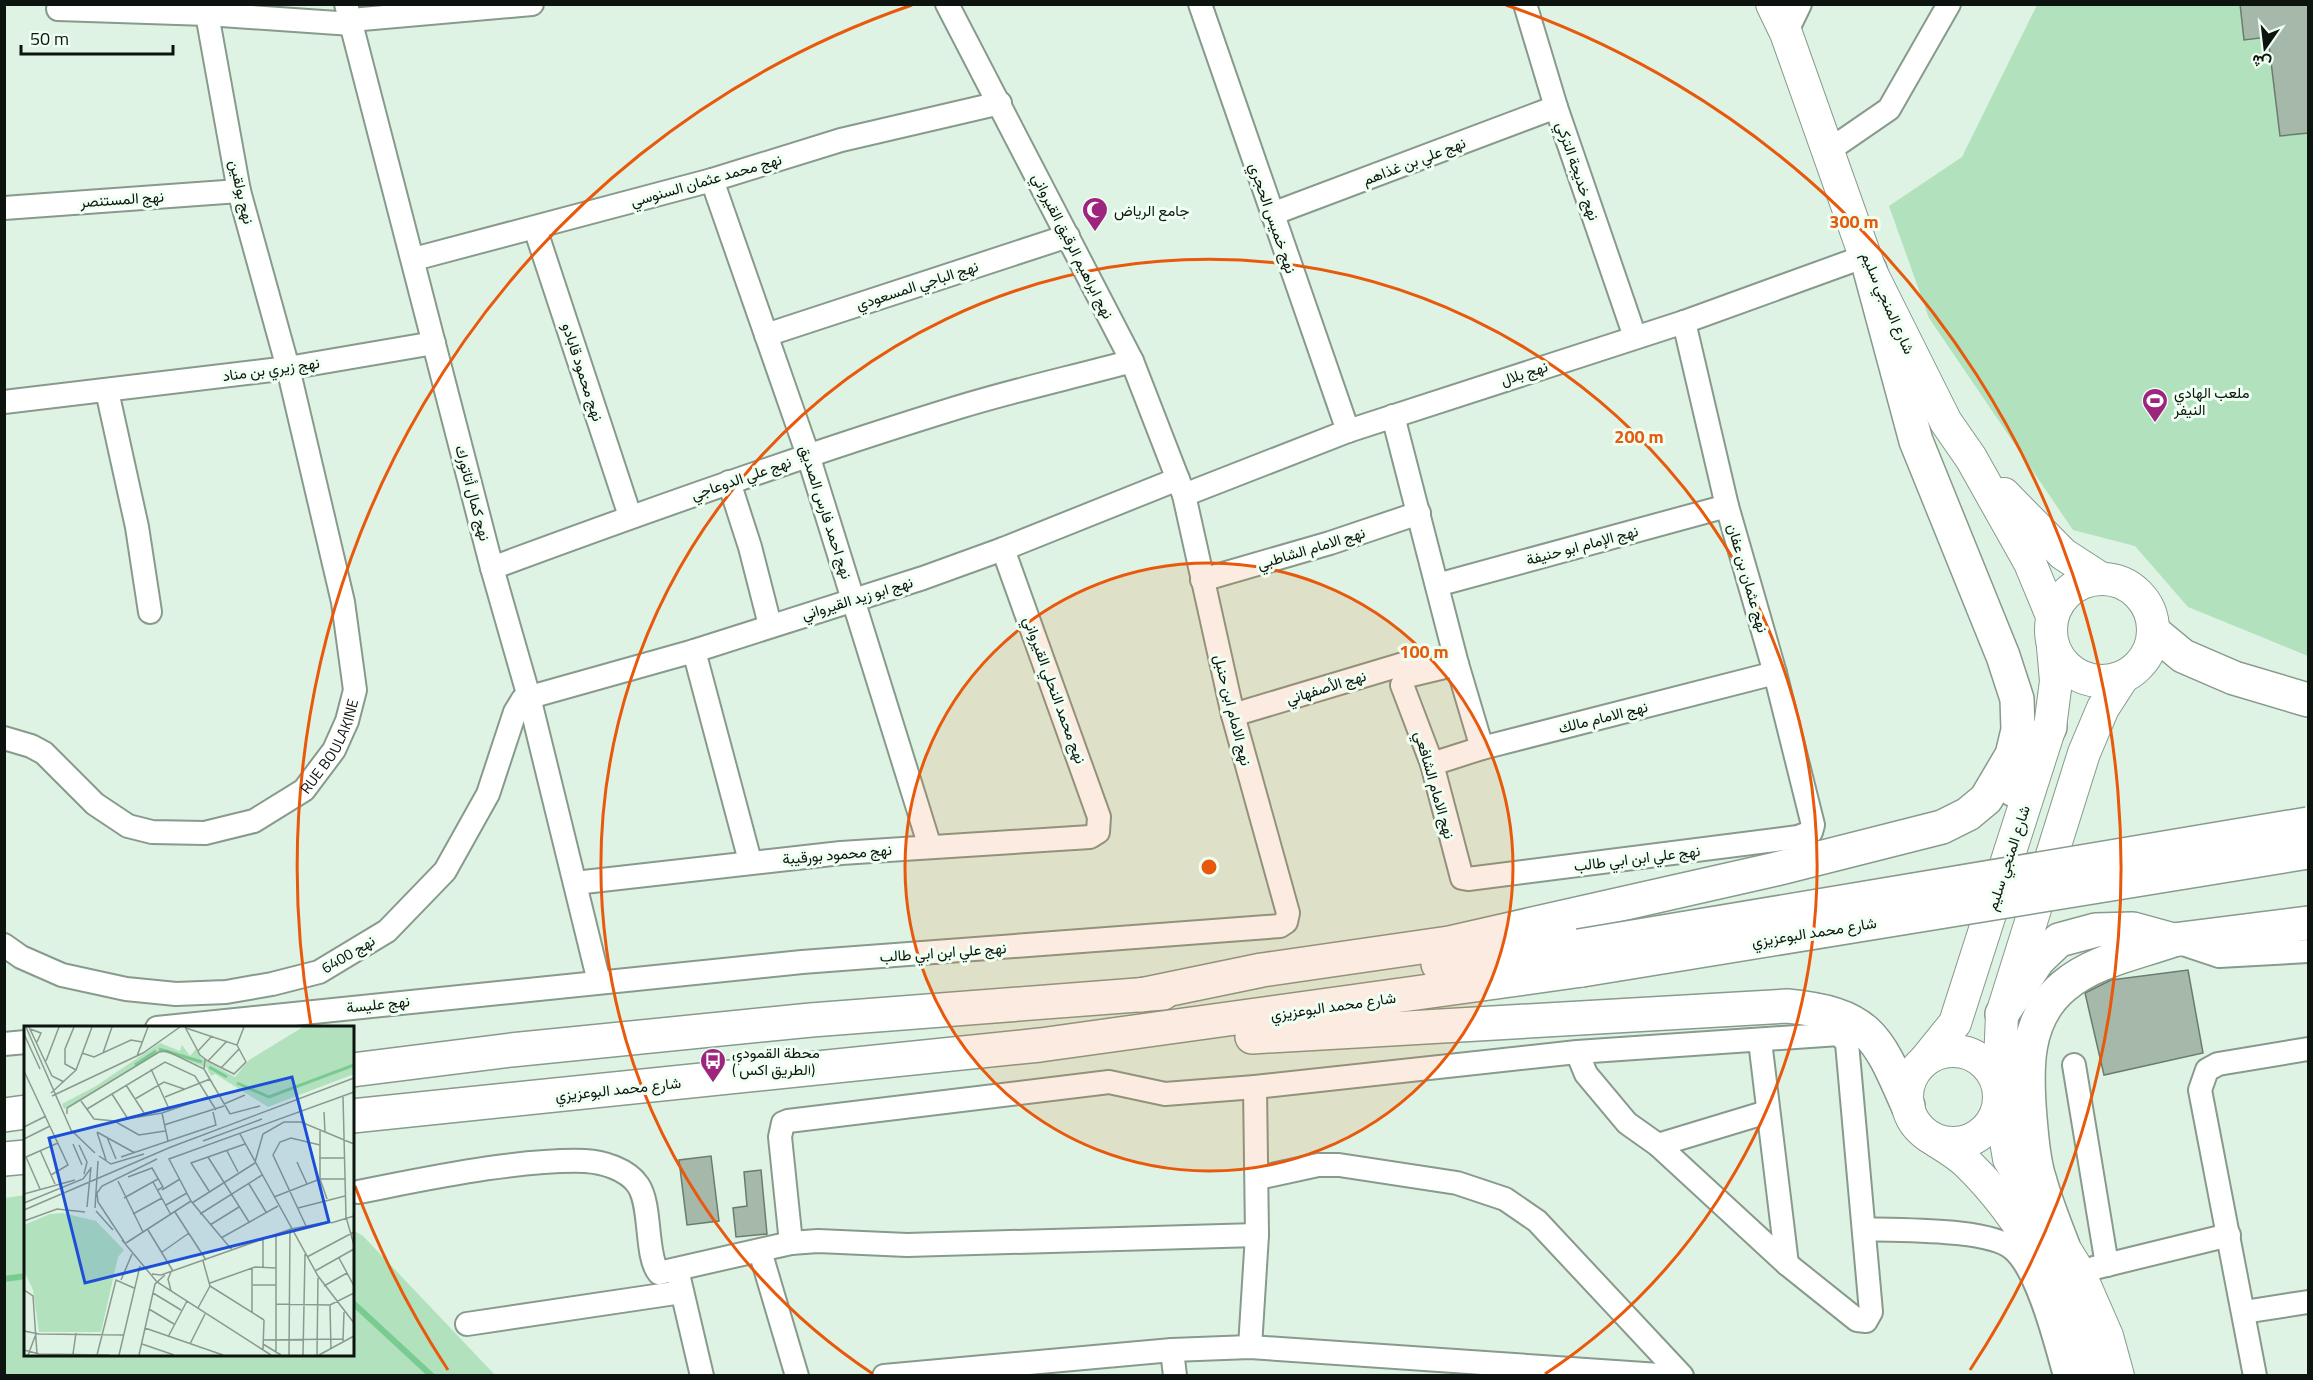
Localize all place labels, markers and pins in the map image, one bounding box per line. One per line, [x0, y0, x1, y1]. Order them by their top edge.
mosque icon: جامع الرياض [1080, 195, 1110, 233]
place label: جامع الرياض [1114, 199, 1189, 222]
place label: ملعب الهادي النيفر [2173, 381, 2250, 421]
sports icon: ملعب الهادي النيفر [2140, 386, 2170, 424]
centre of rings [1199, 857, 1219, 877]
place label: محطة القمودي ( الطريق اكس) [732, 1041, 820, 1081]
bus stop icon: محطة القمودي ( الطريق اكس) [698, 1046, 728, 1084]

